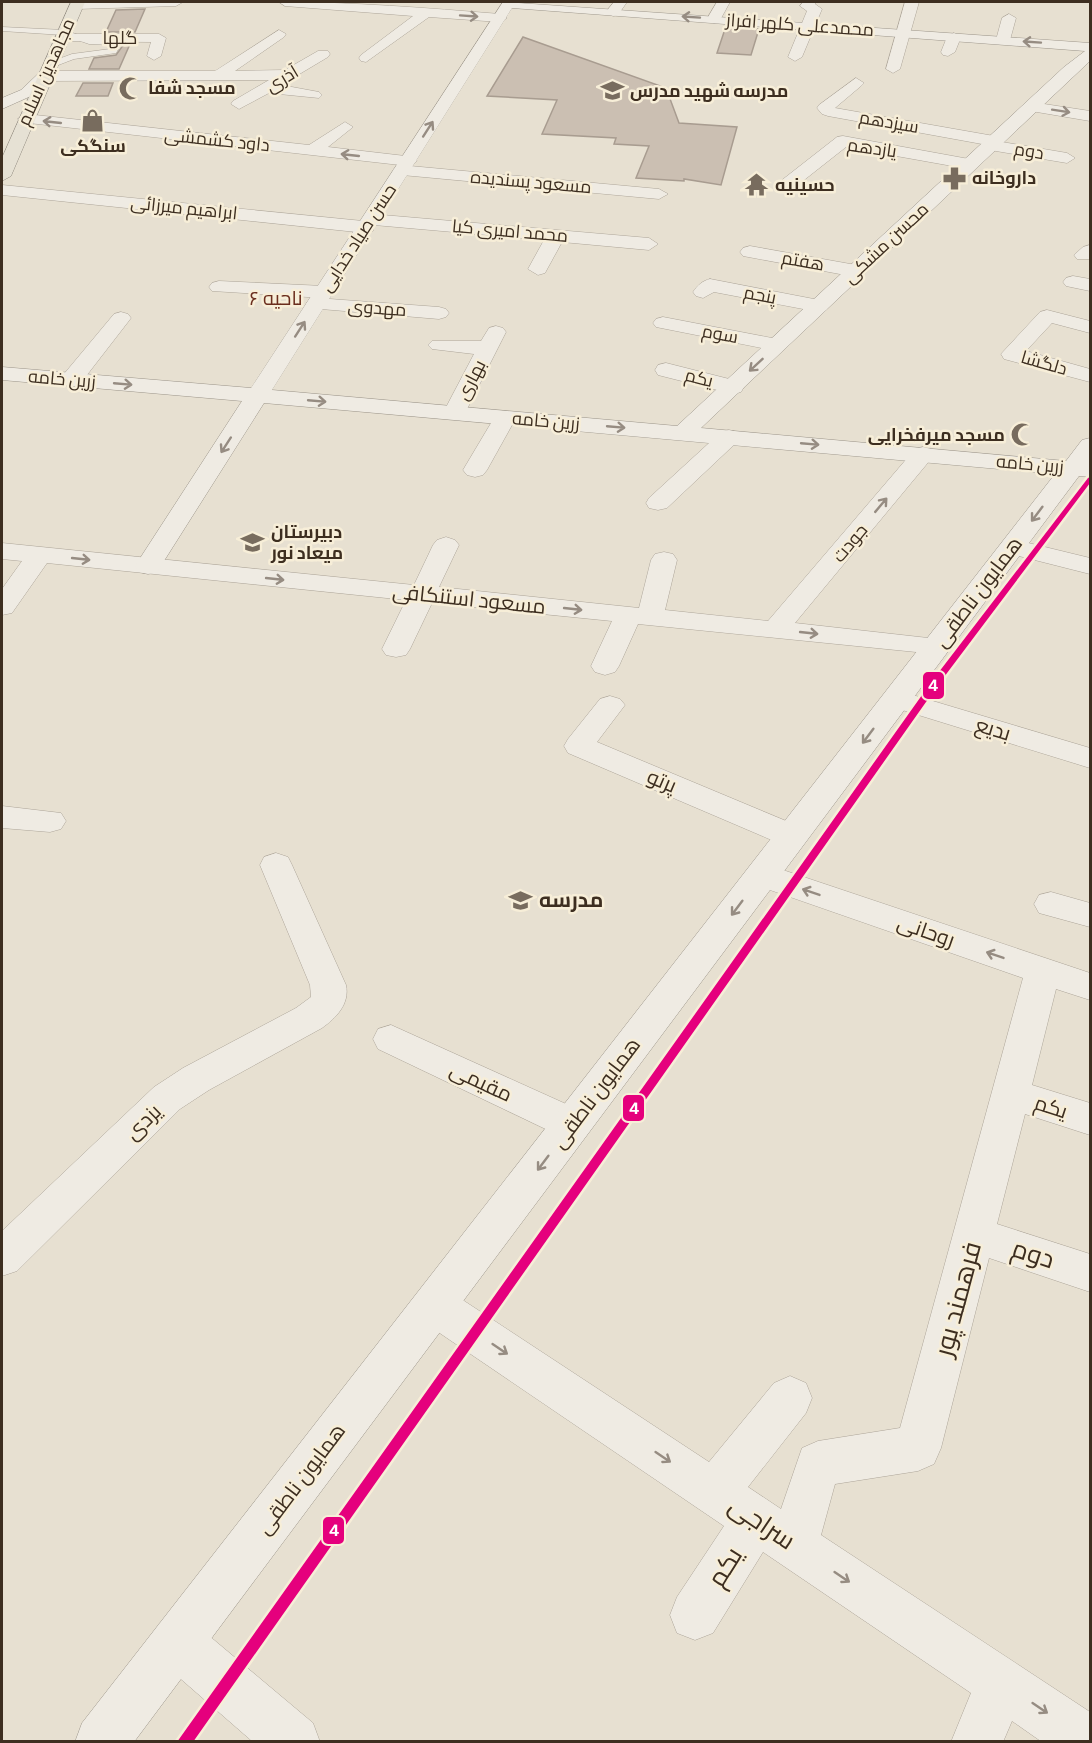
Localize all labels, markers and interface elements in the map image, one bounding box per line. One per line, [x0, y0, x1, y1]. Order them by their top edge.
street label: محمدعلی کلهر افراز [724, 9, 875, 41]
one-way arrow [458, 10, 478, 21]
one-way arrow [682, 11, 702, 22]
street label: مجاهدین اسلام [12, 15, 81, 130]
street label: گلها [103, 27, 137, 49]
one-way arrow [1023, 37, 1043, 48]
street label: آذری [262, 61, 303, 97]
mosque icon: مسجد شفا [117, 75, 143, 101]
place label: مسجد شفا [148, 77, 236, 99]
school or university icon: مدرسه شهید مدرس [599, 78, 625, 104]
place label: مدرسه شهید مدرس [630, 80, 788, 102]
street label: سیزدهم [857, 106, 921, 139]
one-way arrow [1050, 106, 1070, 117]
shop icon: سنگکی [80, 107, 106, 133]
one-way arrow [42, 116, 62, 127]
one-way arrow [422, 121, 435, 138]
street label: داود کشمشی [163, 124, 271, 156]
street label: یازدهم [846, 134, 898, 163]
place label: سنگکی [60, 135, 126, 157]
street label: دوم [1012, 138, 1045, 165]
one-way arrow [340, 149, 360, 160]
pharmacy icon: داروخانه [941, 165, 967, 191]
street label: مسعود پسندیده [470, 166, 592, 199]
place label: داروخانه [972, 167, 1036, 189]
temple icon: حسینیه [744, 172, 770, 198]
place label: حسینیه [775, 174, 835, 196]
street label: حسن صیاد خدایی [315, 180, 401, 296]
street label: ابراهیم میرزائی [129, 191, 239, 226]
street label: محسن مشکی [839, 198, 933, 288]
street label: محمد امیری کیا [451, 215, 569, 247]
street label: هفتم [780, 246, 826, 277]
street label: پنجم [742, 281, 778, 310]
district label: ناحیه ۶ [249, 286, 303, 310]
street label: مهدوی [347, 295, 407, 321]
street label: سوم [700, 320, 740, 349]
one-way arrow [295, 321, 307, 338]
street label: دلگشا [1018, 346, 1070, 380]
street label: بهاری [451, 356, 491, 404]
one-way arrow [748, 358, 763, 372]
street label: یکم [682, 364, 716, 393]
street label: زرین خامه [27, 365, 97, 393]
one-way arrow [112, 379, 132, 390]
one-way arrow [306, 396, 326, 407]
street label: زرین خامه [511, 407, 581, 435]
one-way arrow [605, 422, 625, 433]
mosque icon: مسجد میرفخرایی [1010, 422, 1036, 448]
place label: مسجد میرفخرایی [868, 424, 1005, 446]
one-way arrow [220, 436, 232, 453]
one-way arrow [799, 439, 819, 450]
street label: زرین خامه [995, 450, 1065, 478]
one-way arrow [874, 498, 888, 513]
one-way arrow [1031, 506, 1044, 522]
street label: جودت [828, 519, 872, 567]
place label: دبیرستان میعاد نور [270, 521, 343, 564]
school or university icon: دبیرستان میعاد نور [240, 529, 266, 555]
street label: همایون ناطقی [928, 531, 1028, 653]
one-way arrow [70, 554, 90, 565]
one-way arrow [264, 574, 284, 585]
street label: مسعود استنکافی [391, 578, 547, 620]
one-way arrow [563, 604, 582, 615]
one-way arrow [798, 628, 818, 639]
line badge: 4 [922, 671, 945, 700]
text: 4 [928, 676, 938, 695]
street label: بدیع [972, 711, 1014, 748]
one-way arrow [862, 727, 874, 743]
street label: پرتو [643, 763, 681, 800]
one-way arrow [802, 886, 821, 897]
school or university icon: مدرسه [508, 887, 534, 913]
place label: مدرسه [539, 887, 603, 913]
one-way arrow [731, 899, 744, 915]
street label: روحانی [894, 909, 958, 953]
one-way arrow [986, 948, 1005, 959]
street label: همایون ناطقی [546, 1032, 646, 1154]
street label: مقیمی [446, 1056, 516, 1108]
street label: یکم [1031, 1089, 1071, 1126]
line badge: 4 [622, 1094, 645, 1122]
street label: یزدی [119, 1098, 167, 1146]
text: 4 [629, 1099, 639, 1118]
one-way arrow [536, 1155, 549, 1171]
street label: دوم [1007, 1233, 1058, 1277]
street label: فرهمند پور [927, 1238, 989, 1362]
one-way arrow [492, 1343, 508, 1355]
street label: همایون ناطقی [251, 1418, 351, 1540]
one-way arrow [654, 1451, 670, 1463]
street label: سراجی [723, 1490, 801, 1556]
line badge: 4 [322, 1516, 345, 1545]
text: 4 [329, 1521, 339, 1540]
street label: یکم [701, 1541, 751, 1594]
one-way arrow [834, 1571, 850, 1583]
one-way arrow [1031, 1702, 1048, 1715]

